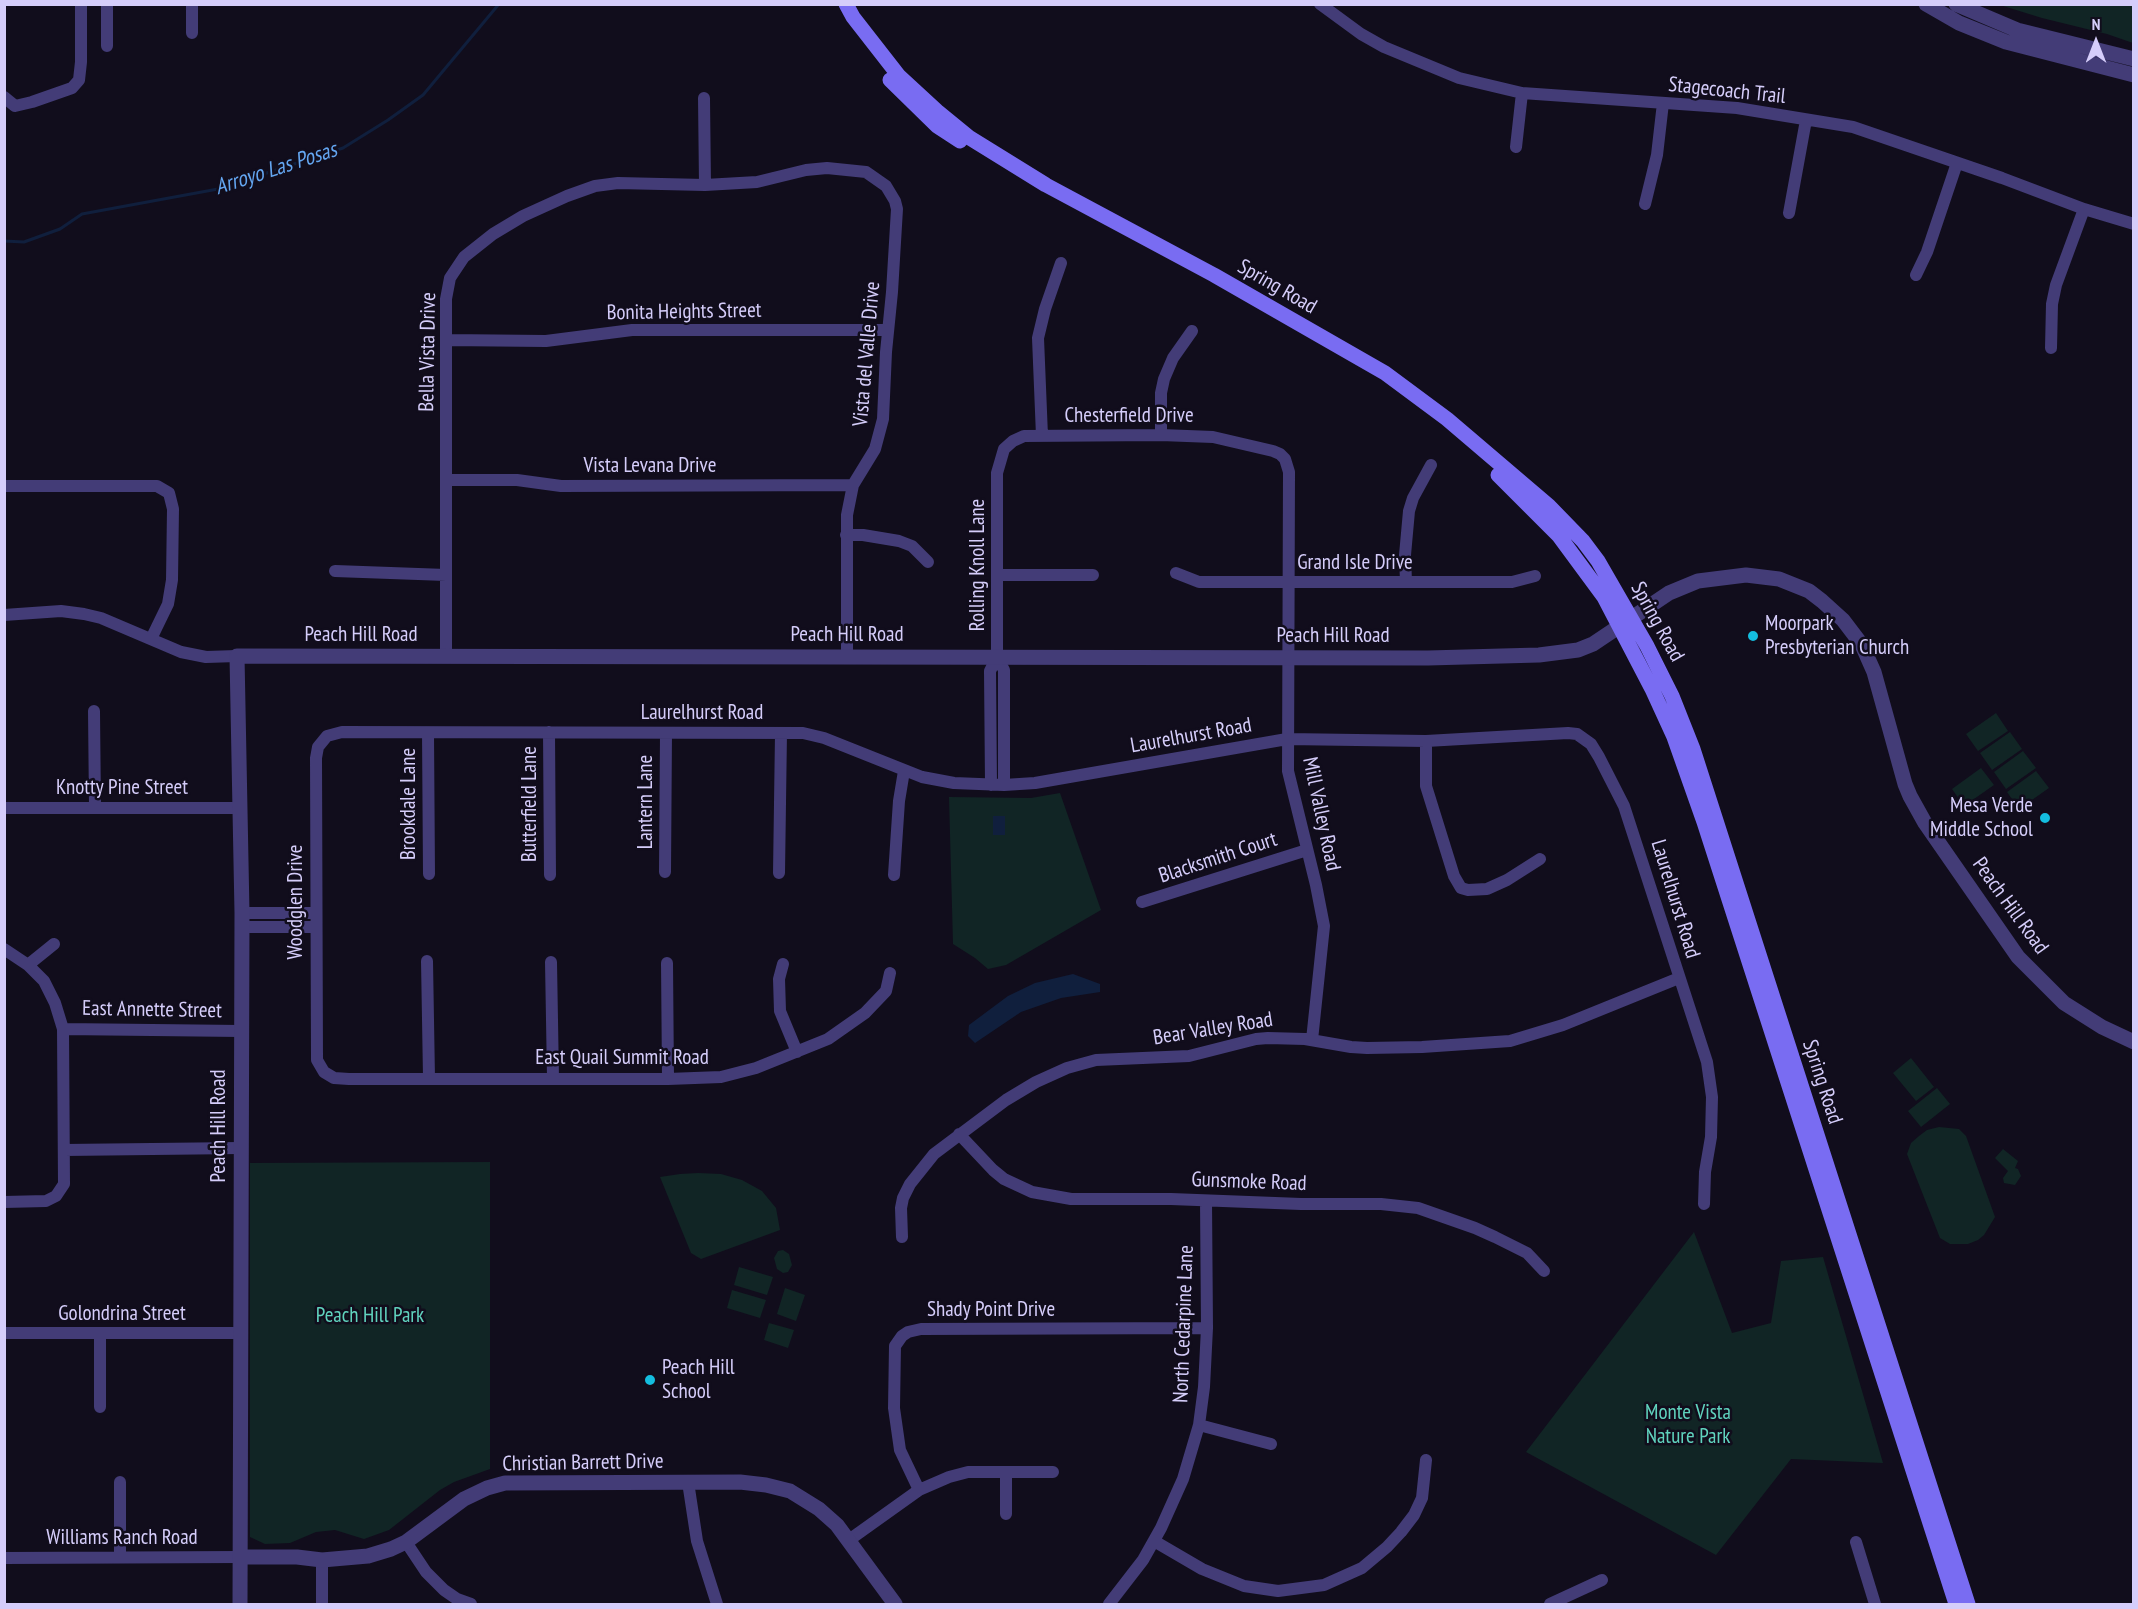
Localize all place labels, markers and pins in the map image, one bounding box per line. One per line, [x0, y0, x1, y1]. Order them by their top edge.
place label: Moorpark Presbyterian Church [1765, 611, 1909, 661]
marker: Moorpark Presbyterian Church [1746, 629, 1760, 643]
place label: Mesa Verde Middle School [1930, 793, 2033, 843]
marker: Mesa Verde Middle School [2038, 811, 2052, 825]
place label: Peach Hill School [662, 1355, 735, 1405]
marker: Peach Hill School [643, 1373, 657, 1387]

